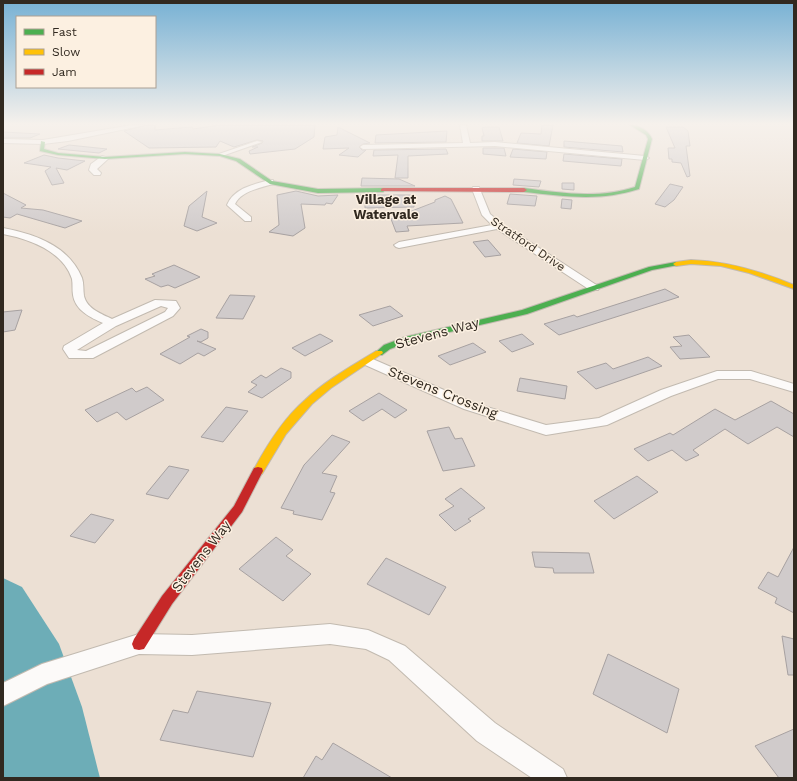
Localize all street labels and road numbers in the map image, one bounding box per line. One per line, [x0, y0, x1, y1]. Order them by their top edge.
street label: Stratford Drive [488, 214, 568, 274]
street label: Stevens Way [393, 314, 481, 352]
street label: Stevens Crossing [386, 363, 501, 422]
street label: Stevens Way [168, 517, 234, 595]

